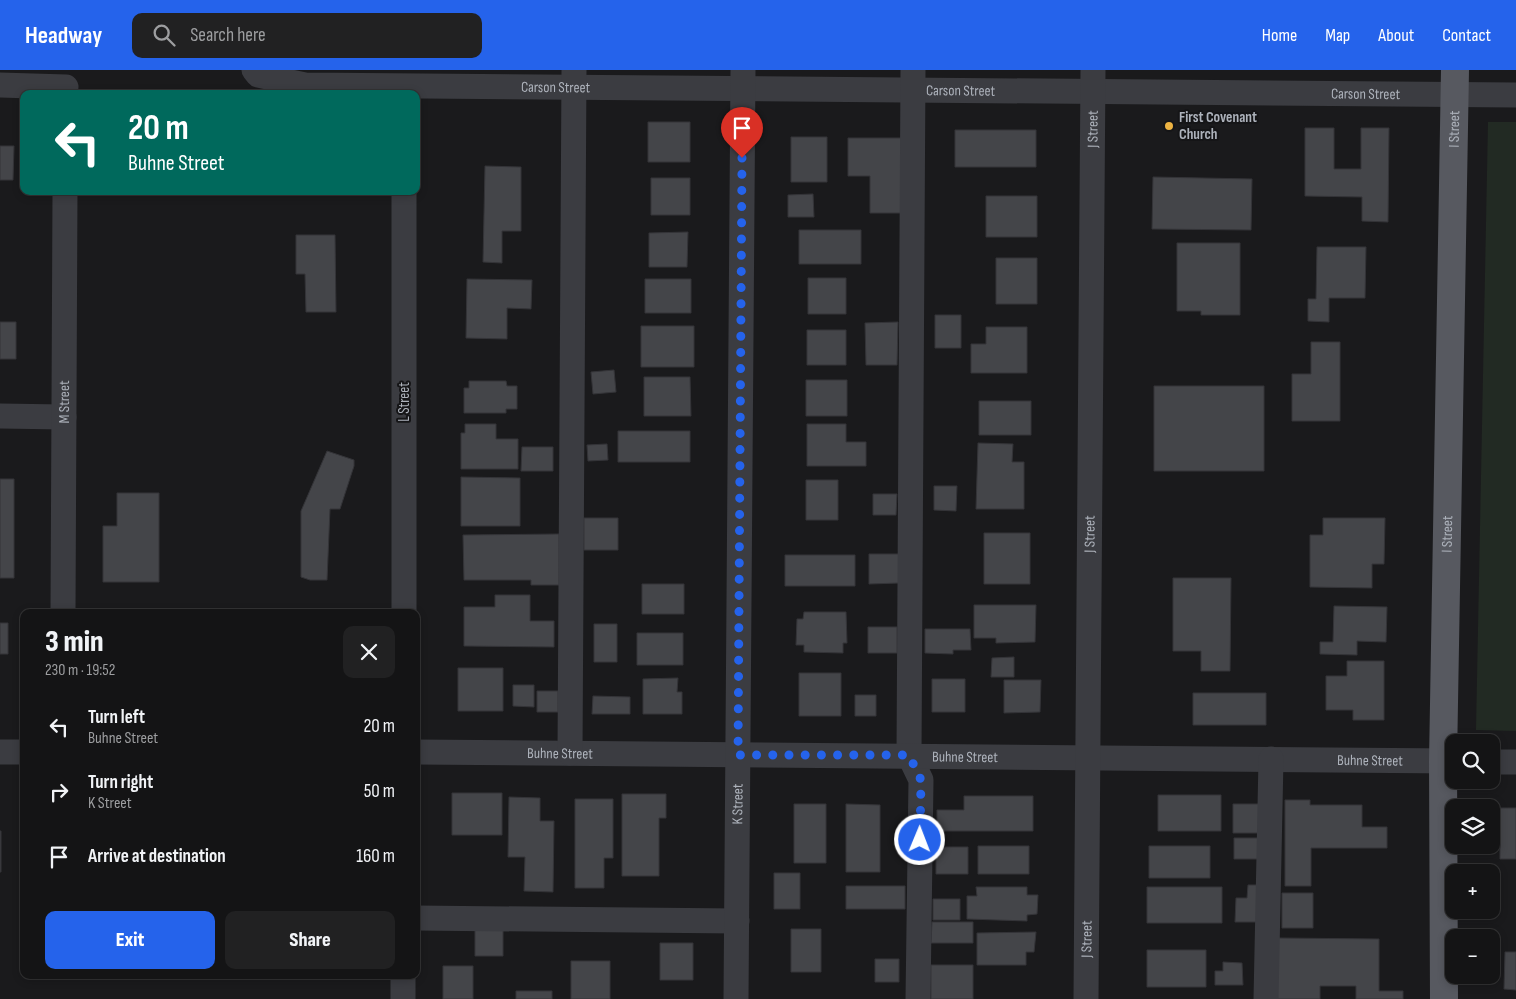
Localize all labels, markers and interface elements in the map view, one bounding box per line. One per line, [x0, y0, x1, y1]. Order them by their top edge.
search box [132, 13, 482, 58]
text: Headway [25, 21, 102, 50]
icon: search [150, 21, 178, 49]
text: Search here [190, 24, 266, 47]
text: Home [1262, 25, 1297, 46]
text: Map [1325, 25, 1350, 46]
text: About [1378, 25, 1414, 46]
text: Contact [1442, 25, 1491, 46]
street label: Carson Street [521, 78, 591, 97]
street label: Carson Street [926, 81, 996, 101]
street label: Carson Street [1331, 84, 1401, 104]
text: 20 m [128, 107, 189, 150]
pin [721, 107, 763, 158]
place label: First Covenant Church [1179, 108, 1257, 144]
icon: left [45, 110, 110, 175]
street label: J Street [1083, 110, 1103, 149]
street label: I Street [1445, 110, 1464, 148]
icon: arrive [728, 114, 756, 142]
marker: First Covenant Church [1163, 120, 1175, 132]
text: Buhne Street [128, 150, 225, 177]
street label: M Street [55, 380, 74, 424]
street label: L Street [395, 382, 414, 422]
street label: J Street [1080, 515, 1100, 554]
street label: I Street [1438, 515, 1457, 553]
text: 3 min [45, 624, 104, 660]
button: close [343, 626, 395, 678]
text: 230 m · 19:52 [45, 661, 115, 680]
text: Turn left [88, 706, 145, 729]
icon: left [45, 713, 73, 741]
text: 20 m [363, 715, 395, 738]
text: Buhne Street [88, 729, 158, 748]
map controls [1445, 734, 1500, 984]
button: search [1445, 734, 1500, 789]
street label: Buhne Street [527, 744, 593, 764]
street label: Buhne Street [932, 747, 998, 767]
street label: Buhne Street [1337, 751, 1403, 771]
text: Turn right [88, 771, 153, 794]
icon: right [45, 778, 73, 806]
text: 50 m [364, 780, 395, 803]
street label: K Street [728, 783, 748, 825]
text: K Street [88, 794, 132, 813]
button: layers [1445, 799, 1500, 854]
position arrow [893, 813, 945, 865]
icon: arrive [45, 843, 73, 871]
text: Arrive at destination [88, 845, 226, 868]
text: 160 m [356, 845, 395, 868]
button: + [1445, 864, 1500, 919]
button: Exit [45, 911, 215, 969]
button: Share [225, 911, 395, 969]
street label: J Street [1077, 920, 1097, 959]
button: − [1445, 929, 1500, 984]

